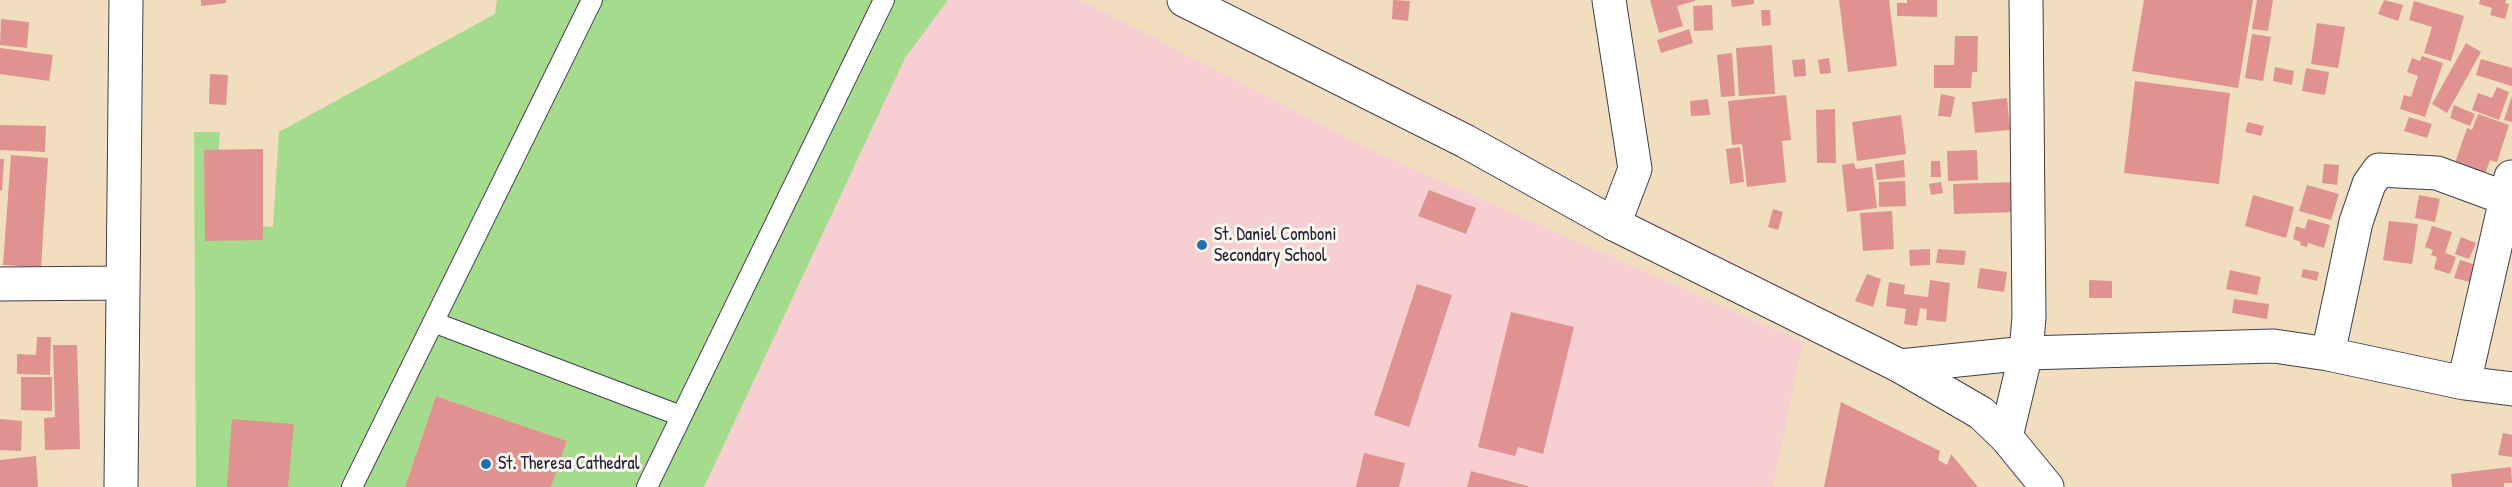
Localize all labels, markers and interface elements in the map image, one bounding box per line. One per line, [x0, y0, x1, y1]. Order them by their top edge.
place label: St. Daniel Comboni Secondary School [1214, 224, 1337, 266]
marker: St. Daniel Comboni Secondary School [1195, 238, 1209, 252]
place label: St. Theresa Cathedral [498, 453, 639, 475]
marker: St. Theresa Cathedral [479, 457, 493, 471]

